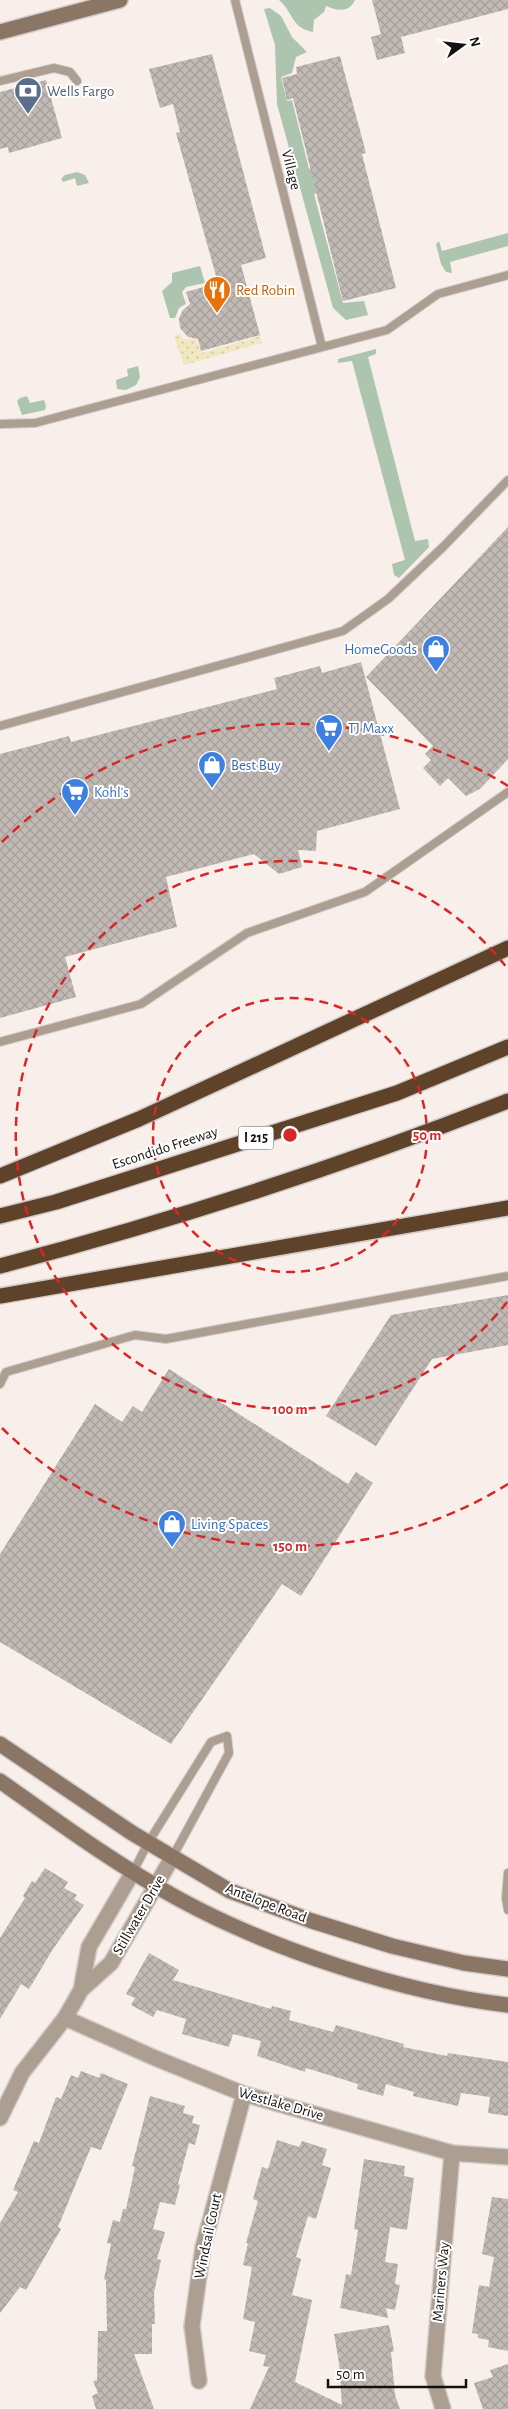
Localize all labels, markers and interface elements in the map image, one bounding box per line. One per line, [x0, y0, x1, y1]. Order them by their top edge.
north arrow [438, 20, 488, 70]
text: N [467, 35, 483, 48]
bank icon: Wells Fargo [13, 76, 43, 115]
place label: Wells Fargo [47, 84, 114, 99]
street label: Village [279, 148, 303, 192]
restaurant icon: Red Robin [202, 275, 232, 314]
place label: Red Robin [236, 283, 295, 298]
shop icon: HomeGoods [421, 634, 451, 673]
place label: HomeGoods [344, 642, 417, 657]
supermarket icon: TJ Maxx [314, 713, 344, 752]
place label: TJ Maxx [348, 721, 395, 736]
shop icon: Best Buy [197, 750, 227, 789]
place label: Best Buy [231, 758, 281, 773]
supermarket icon: Kohl's [60, 777, 90, 816]
place label: Kohl's [94, 785, 129, 800]
street label: Escondido Freeway [110, 1124, 220, 1172]
road number: I 215 [238, 1126, 274, 1150]
centre of rings [281, 1126, 299, 1144]
text: 50 m [413, 1128, 441, 1143]
text: 100 m [272, 1402, 308, 1417]
shop icon: Living Spaces [157, 1509, 187, 1548]
place label: Living Spaces [191, 1517, 268, 1532]
text: 150 m [273, 1539, 307, 1554]
street label: Stillwater Drive [110, 1872, 168, 1958]
street label: Antelope Road [223, 1881, 309, 1925]
street label: Westlake Drive [237, 2085, 325, 2123]
street label: Windsail Court [192, 2192, 224, 2280]
street label: Mariners Way [430, 2241, 452, 2323]
scale bar [328, 2356, 466, 2388]
text: 50 m [336, 2367, 365, 2382]

